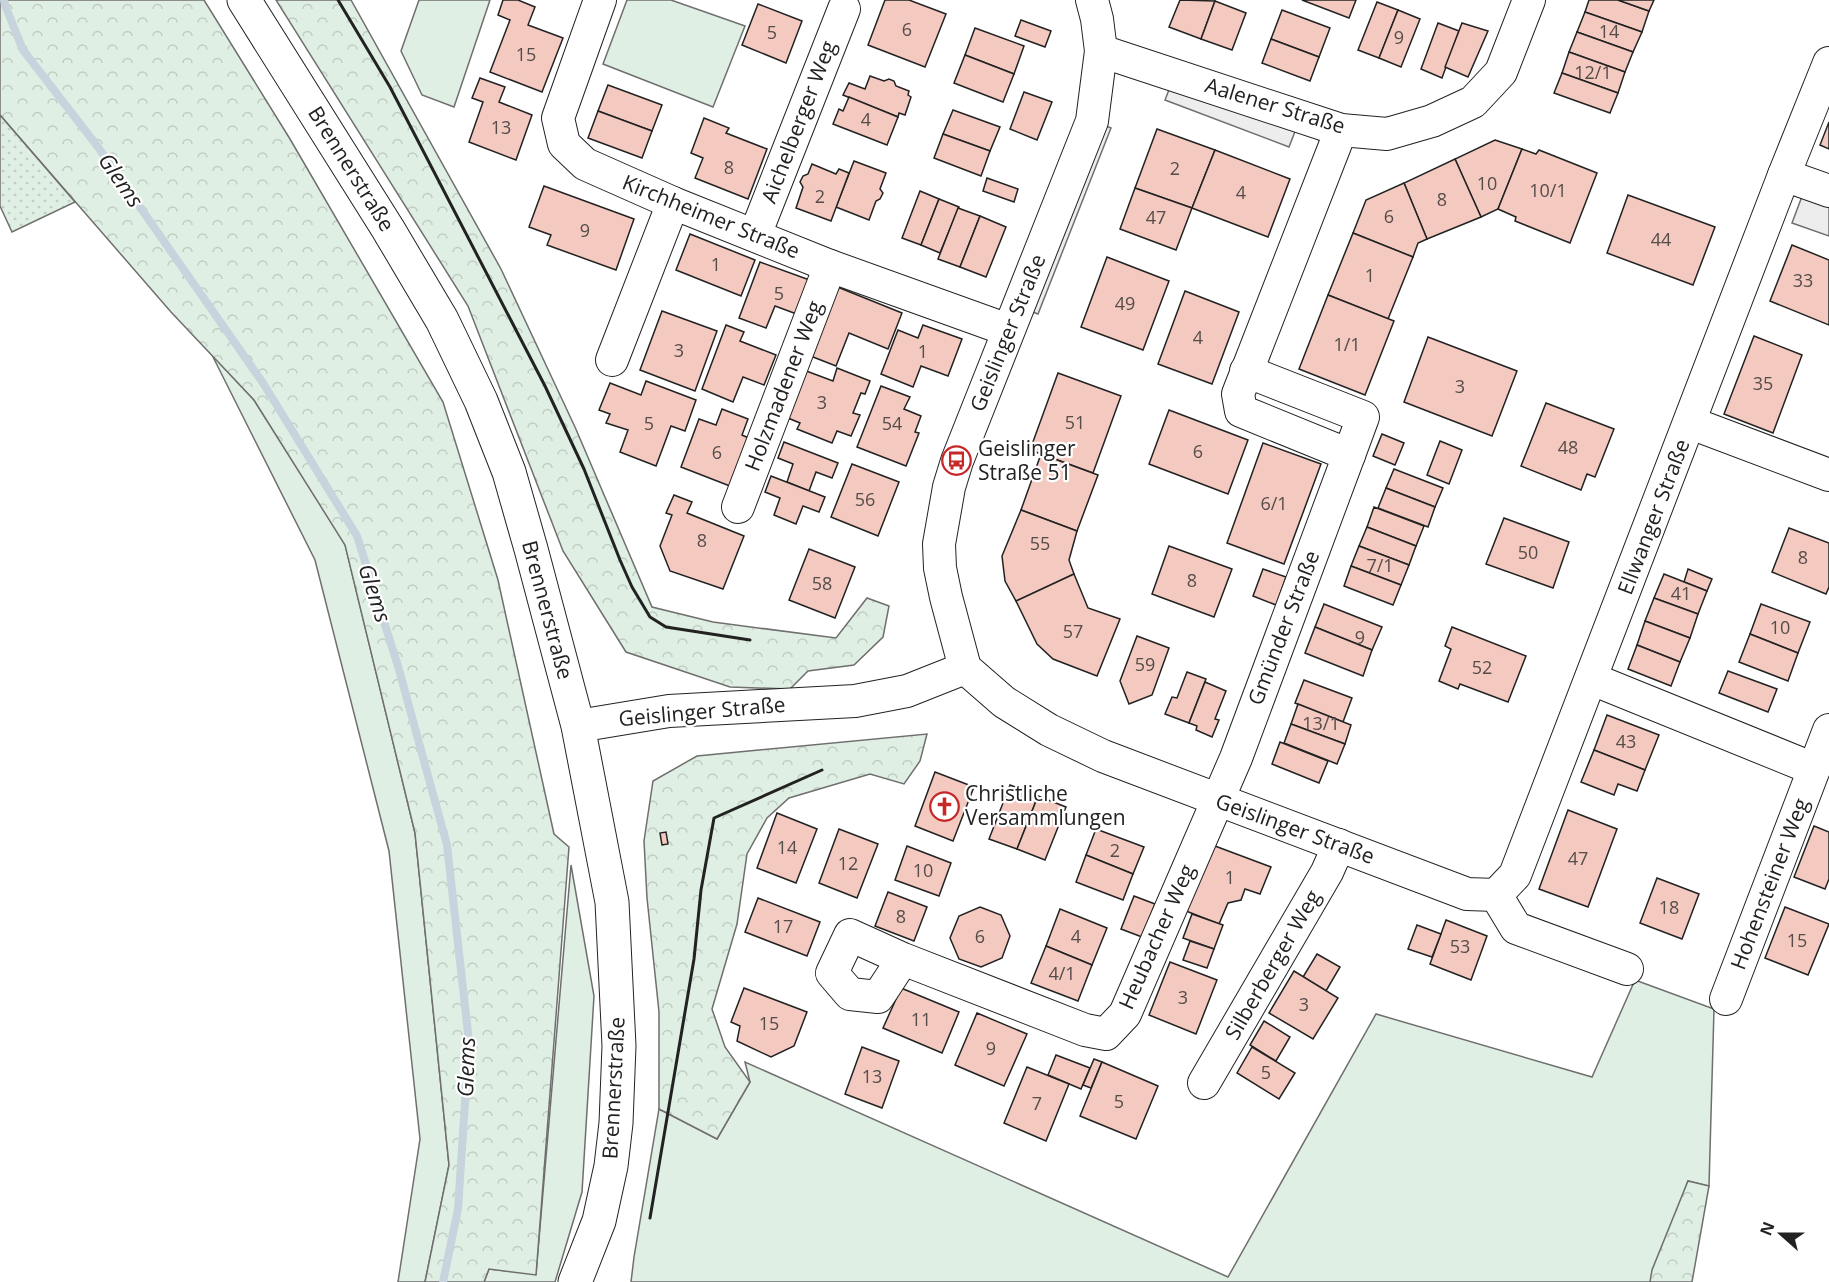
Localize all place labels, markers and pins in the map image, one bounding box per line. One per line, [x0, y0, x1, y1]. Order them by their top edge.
place label: Geislinger Straße 51 [978, 434, 1076, 486]
bus stop icon: Geislinger Straße 51 [941, 445, 973, 477]
place label: Christliche Versammlungen [965, 779, 1126, 831]
church icon: Christliche Versammlungen [928, 790, 960, 822]

